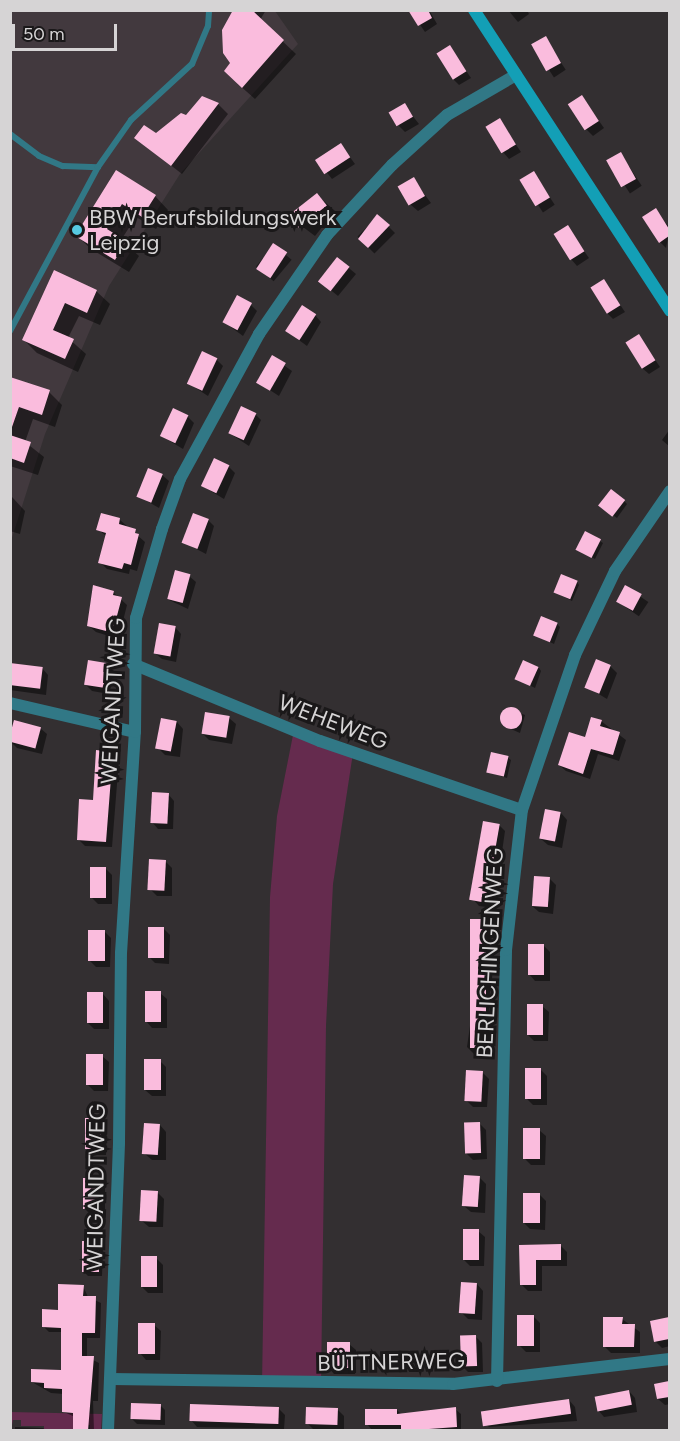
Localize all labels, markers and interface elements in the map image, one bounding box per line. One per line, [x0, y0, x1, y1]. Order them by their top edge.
scale bar [15, 12, 120, 50]
text: 50 m [23, 23, 65, 45]
place label: BBW Berufsbildungswerk Leipzig [89, 204, 337, 255]
marker: BBW Berufsbildungswerk Leipzig [70, 223, 84, 237]
street label: WEIGANDTWEG [95, 617, 131, 785]
street label: WEHEWEG [275, 689, 391, 755]
street label: BERLICHINGENWEG [471, 847, 509, 1059]
street label: WEIGANDTWEG [81, 1104, 111, 1270]
street label: BÜTTNERWEG [317, 1348, 465, 1376]

